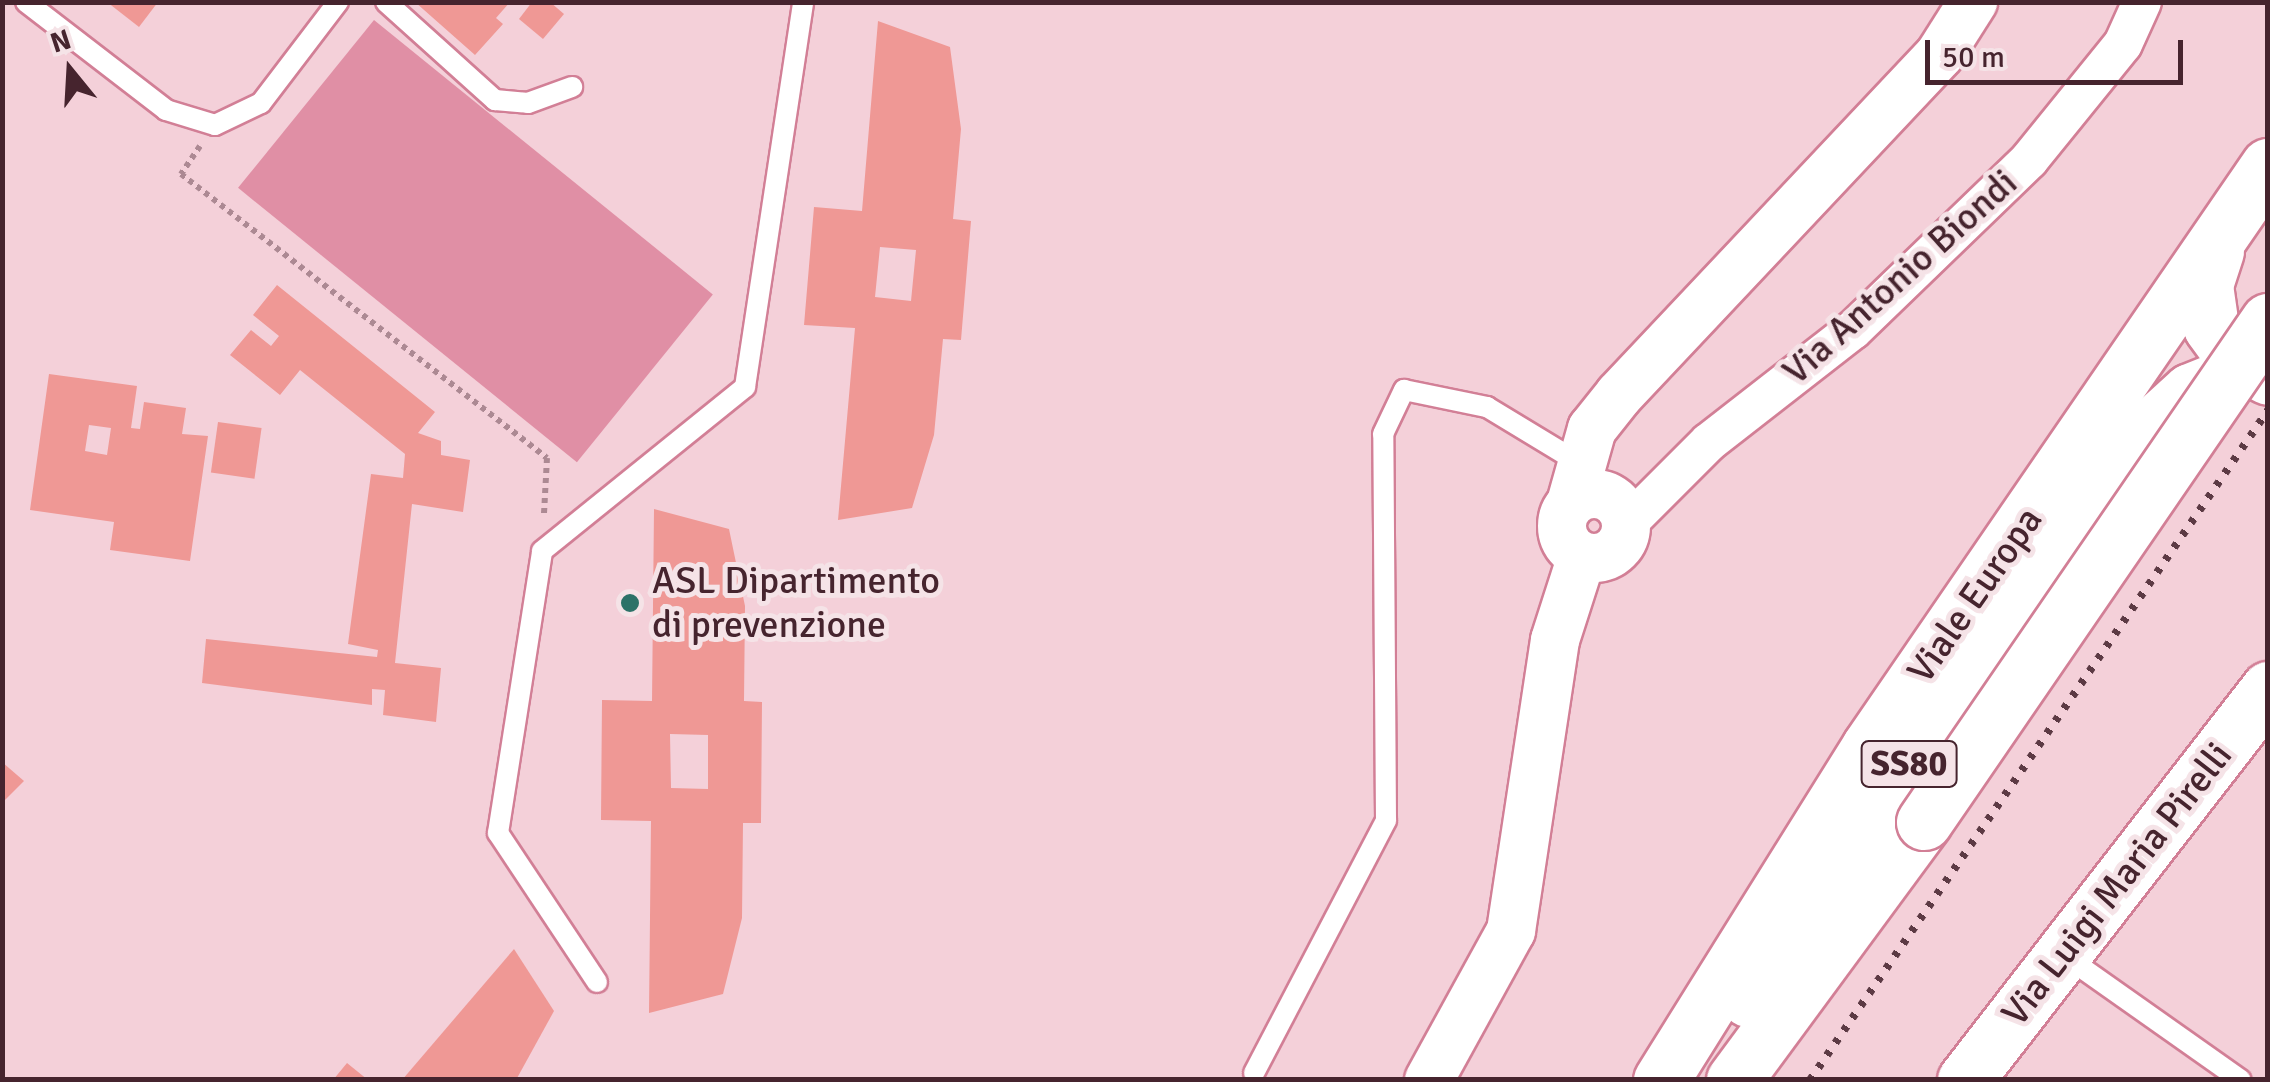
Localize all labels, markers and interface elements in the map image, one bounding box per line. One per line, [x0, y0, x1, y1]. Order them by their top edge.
north arrow [20, 20, 120, 120]
scale bar [1930, 20, 2188, 82]
text: N [46, 22, 75, 61]
text: 50 m [1942, 39, 2005, 76]
street label: Via Antonio Biondi [1773, 160, 2027, 394]
street label: Viale Europa [1898, 498, 2052, 692]
place label: ASL Dipartimento di prevenzione [652, 558, 940, 648]
marker: ASL Dipartimento di prevenzione [617, 590, 643, 616]
street label: Via Luigi Maria Pirelli [1992, 733, 2242, 1035]
road number: SS80 [1859, 734, 1959, 794]

